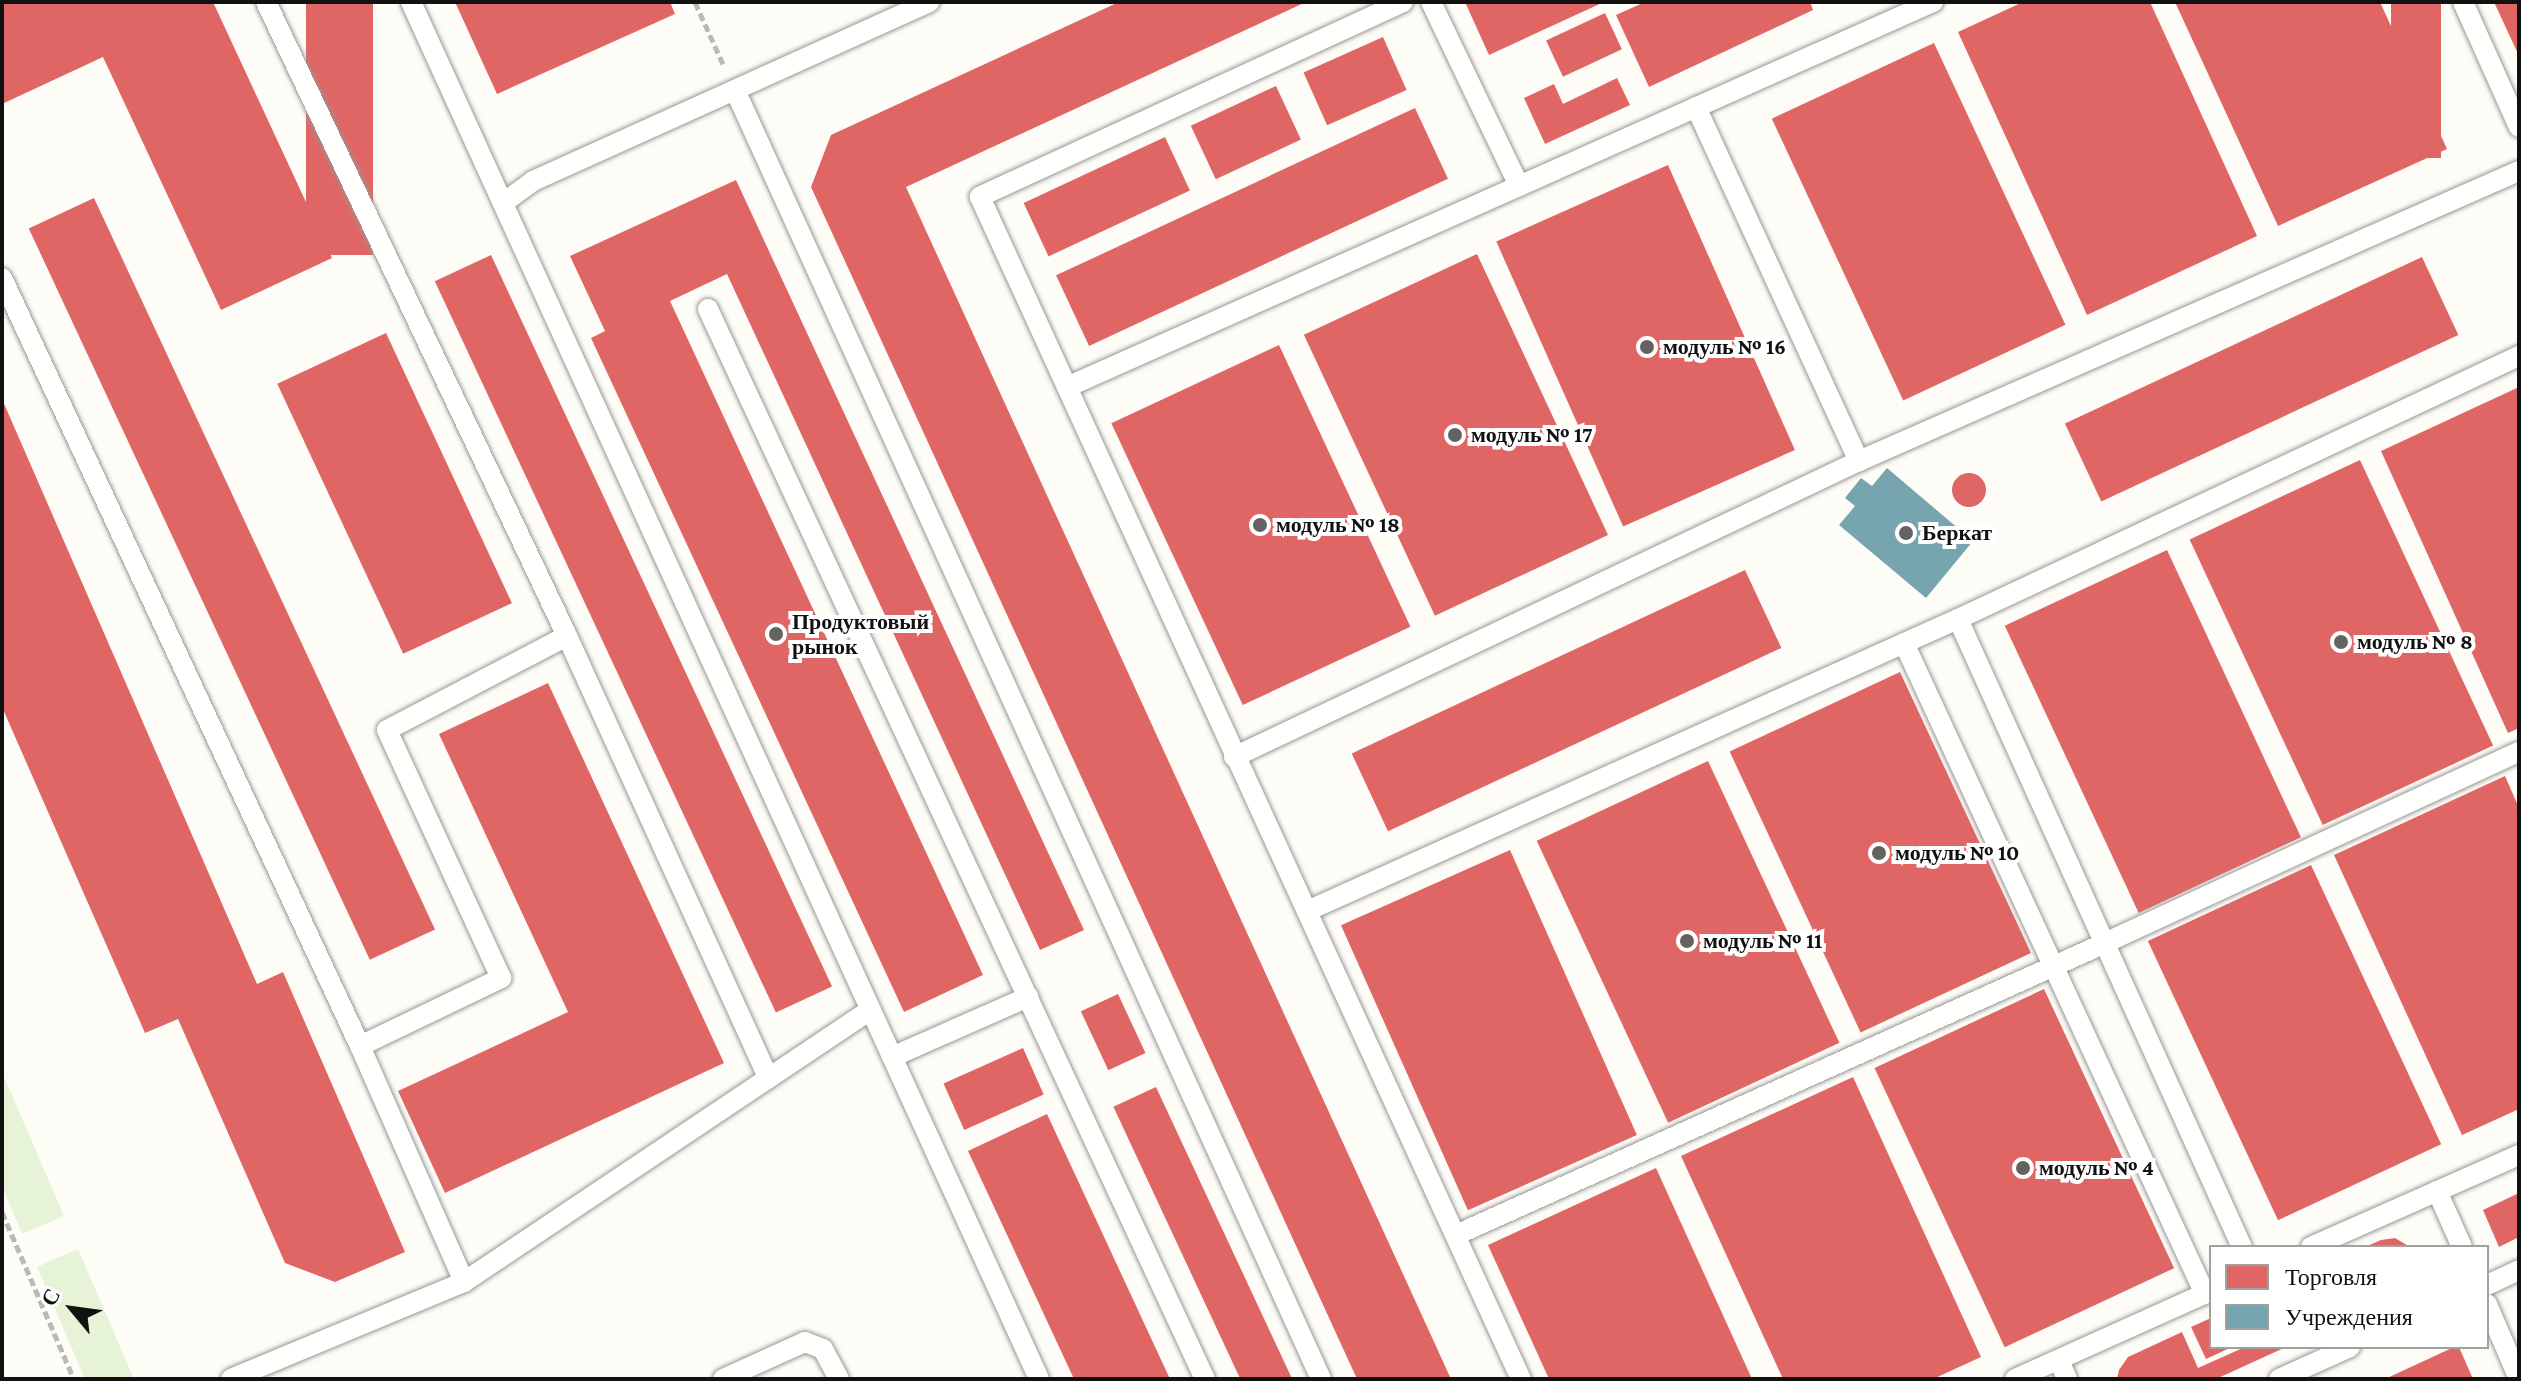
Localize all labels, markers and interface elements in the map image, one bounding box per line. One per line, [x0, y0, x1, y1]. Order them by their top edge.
place label: модуль № 16 [1663, 334, 1786, 360]
marker: модуль № 16 [1638, 338, 1656, 356]
place label: модуль № 17 [1471, 422, 1593, 448]
marker: модуль № 17 [1446, 426, 1464, 444]
place label: модуль № 18 [1276, 512, 1400, 538]
marker: модуль № 18 [1251, 516, 1269, 534]
place label: Беркат [1922, 520, 1992, 546]
marker: Беркат [1897, 524, 1915, 542]
place label: Продуктовый рынок [792, 608, 929, 660]
marker: Продуктовый рынок [767, 625, 785, 643]
place label: модуль № 8 [2357, 629, 2473, 655]
marker: модуль № 8 [2332, 633, 2350, 651]
place label: модуль № 10 [1895, 840, 2019, 866]
marker: модуль № 10 [1870, 844, 1888, 862]
place label: модуль № 11 [1703, 928, 1822, 954]
marker: модуль № 11 [1678, 932, 1696, 950]
place label: модуль № 4 [2039, 1155, 2154, 1181]
marker: модуль № 4 [2014, 1159, 2032, 1177]
legend [2209, 1245, 2489, 1349]
text: Торговля [2285, 1263, 2377, 1290]
north arrow [32, 1269, 112, 1349]
text: С [36, 1284, 65, 1310]
text: Учреждения [2285, 1303, 2413, 1330]

